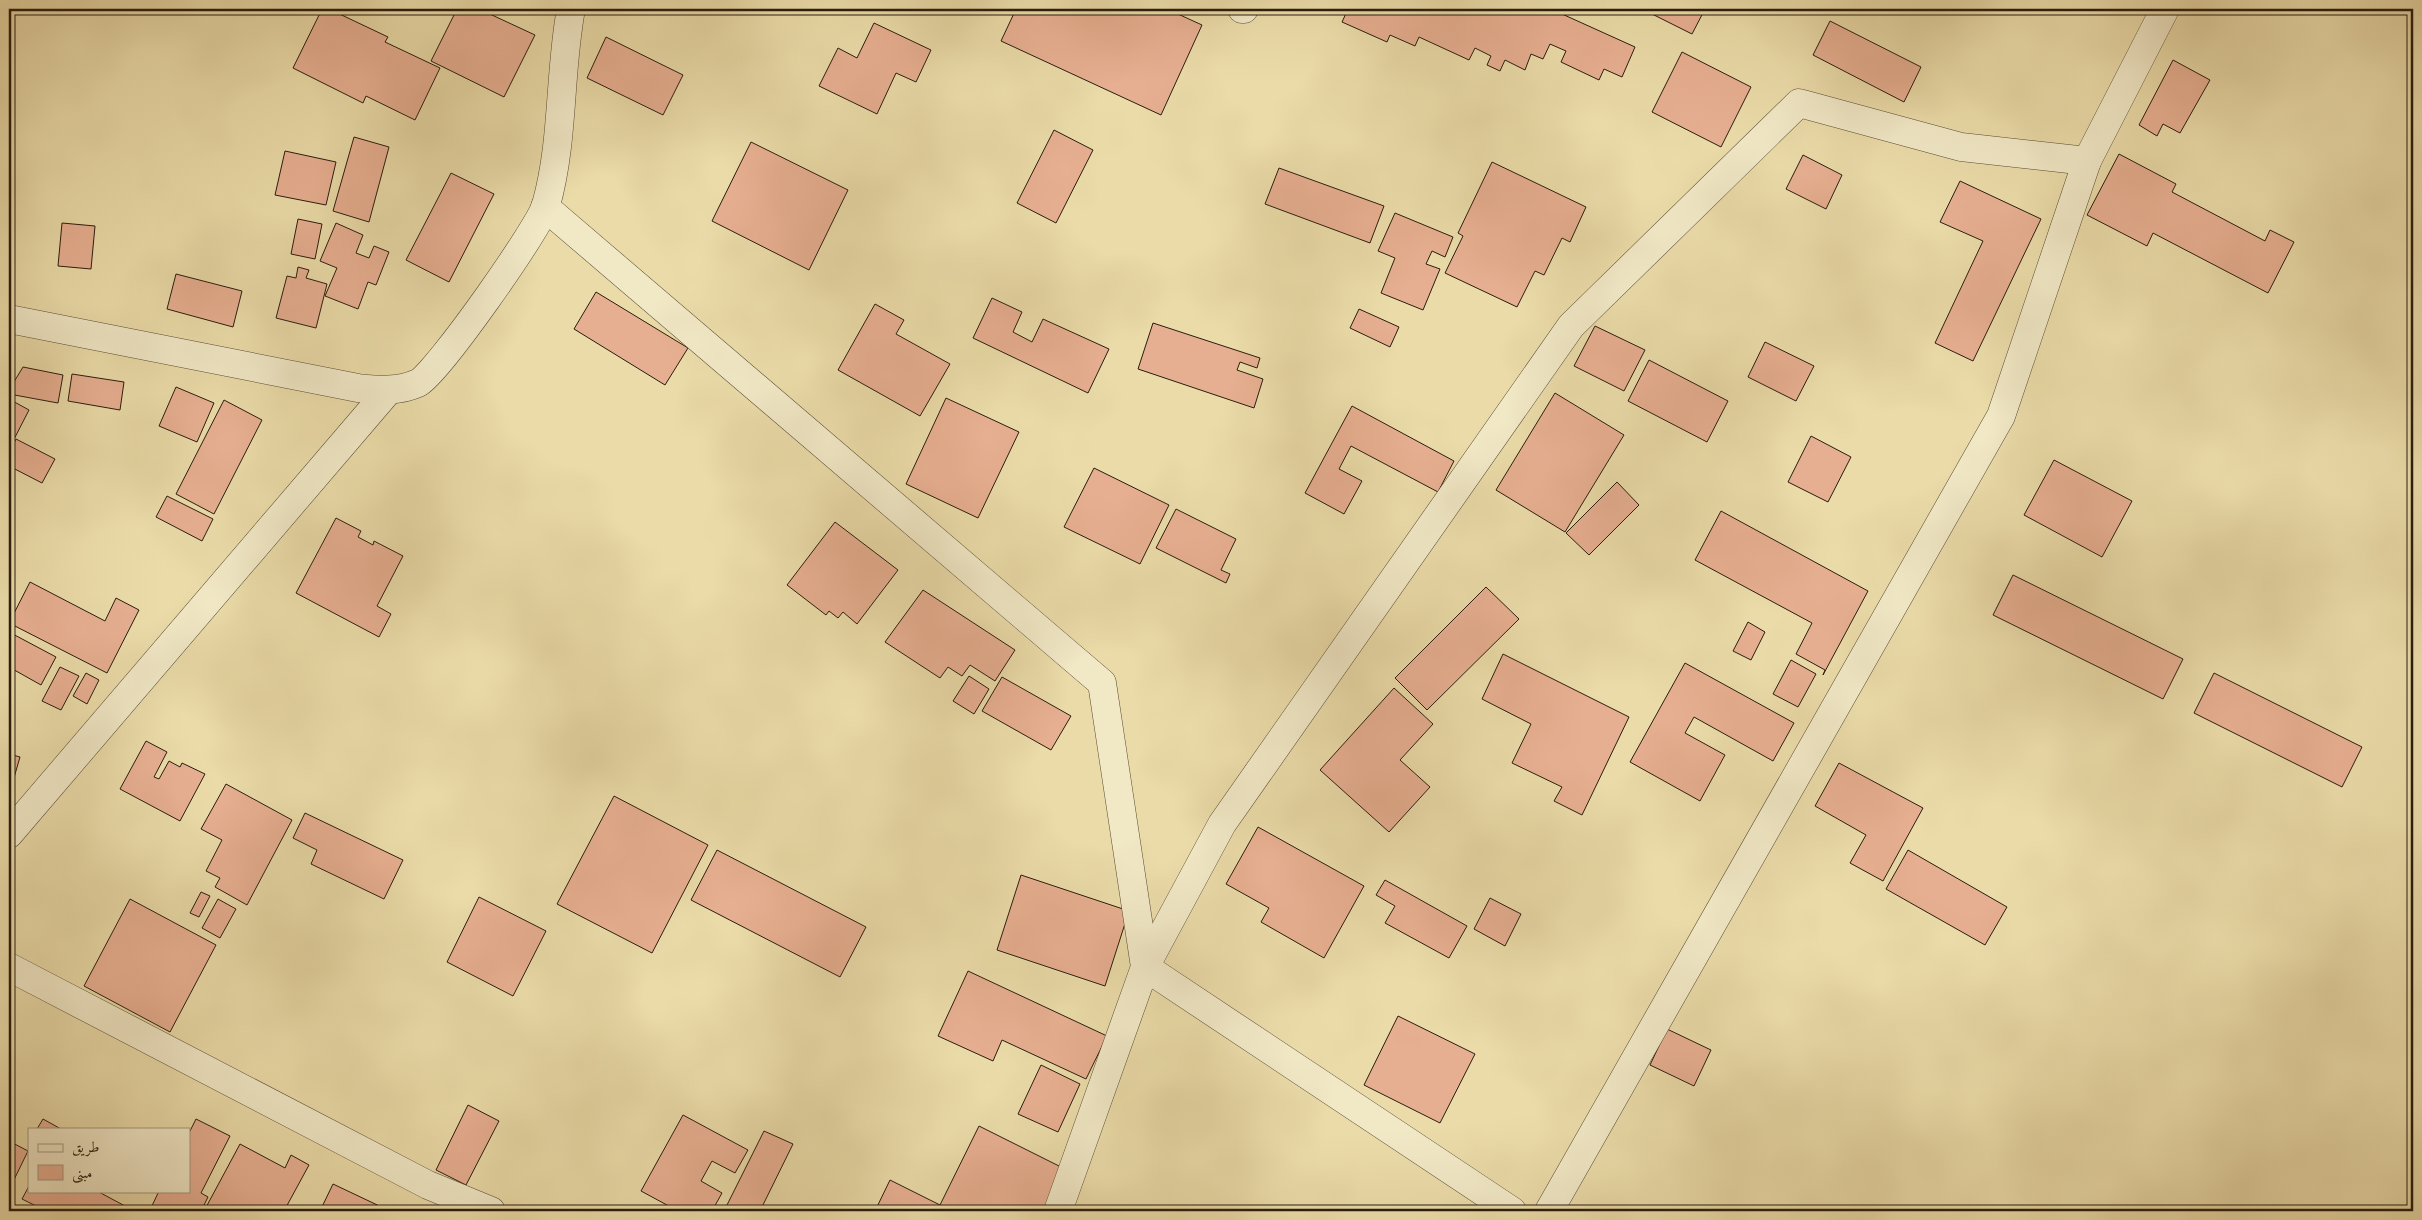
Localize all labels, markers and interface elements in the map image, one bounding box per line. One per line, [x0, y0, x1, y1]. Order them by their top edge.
legend [28, 1128, 190, 1192]
text: طريق [72, 1138, 99, 1157]
text: مبنى [72, 1164, 92, 1184]

